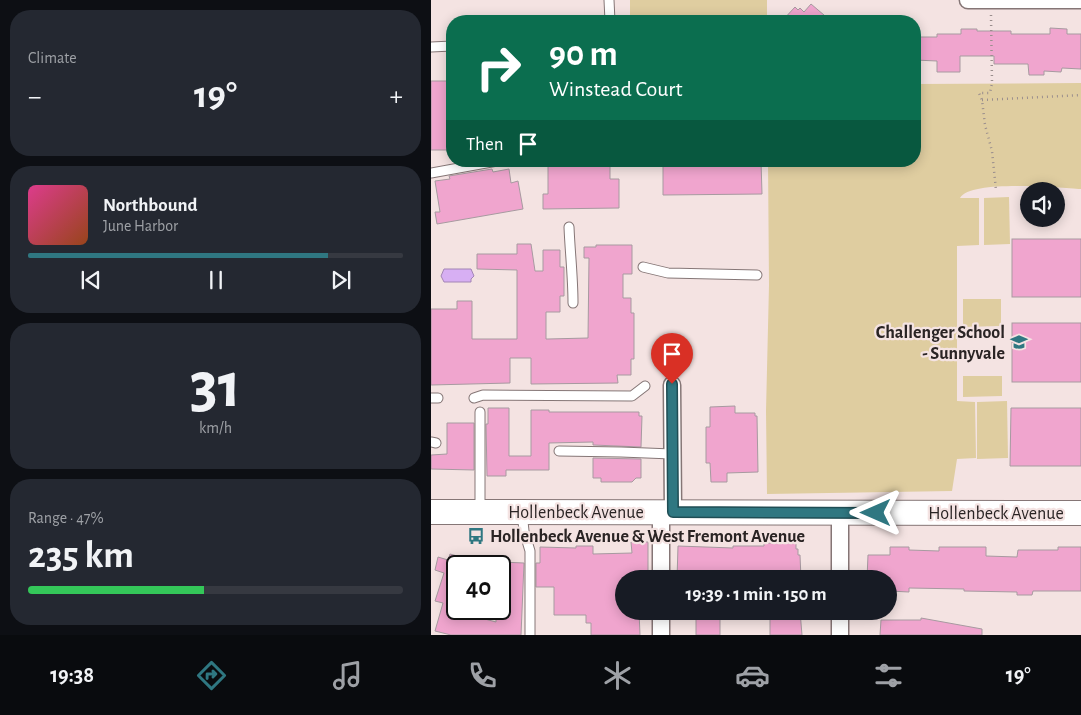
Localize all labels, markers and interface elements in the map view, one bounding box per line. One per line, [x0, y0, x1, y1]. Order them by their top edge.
icon: right [466, 35, 531, 100]
text: 90 m [549, 37, 618, 72]
text: Climate [28, 50, 77, 66]
text: 19° [194, 77, 237, 115]
text: Winstead Court [549, 78, 682, 100]
text: − [28, 83, 41, 111]
text: + [390, 83, 403, 111]
icon: arrive [514, 130, 542, 158]
text: Then [466, 135, 504, 154]
map controls [1020, 182, 1065, 227]
button: sound [1020, 182, 1065, 227]
text: Northbound [103, 196, 198, 215]
text: June Harbor [103, 218, 178, 234]
icon: previous [77, 266, 105, 294]
icon: pause [202, 266, 230, 294]
icon: next [327, 266, 355, 294]
place label: Challenger School - Sunnyvale [876, 324, 1005, 363]
school or university icon: Challenger School - Sunnyvale [1009, 332, 1029, 352]
pin [651, 333, 693, 384]
icon: arrive [658, 340, 686, 368]
text: 31 [190, 354, 241, 419]
text: km/h [199, 420, 232, 436]
position arrow [849, 486, 901, 538]
street label: Hollenbeck Avenue [508, 504, 644, 522]
street label: Hollenbeck Avenue [928, 505, 1064, 523]
text: Range · 47% [28, 510, 104, 526]
bus stop icon: Hollenbeck Avenue & West Fremont Avenue [466, 526, 486, 546]
place label: Hollenbeck Avenue & West Fremont Avenue [490, 528, 805, 546]
text: 235 km [28, 537, 134, 575]
speed limit sign: 40 [446, 555, 511, 620]
text: 19:39 · 1 min · 150 m [685, 585, 827, 604]
icon: directions [194, 658, 229, 693]
icon: music [330, 658, 365, 693]
icon: phone [465, 658, 500, 693]
icon: climate [600, 658, 635, 693]
icon: car [735, 658, 770, 693]
icon: filters [871, 658, 906, 693]
text: 19:38 [50, 664, 94, 686]
text: 19° [1006, 664, 1031, 686]

